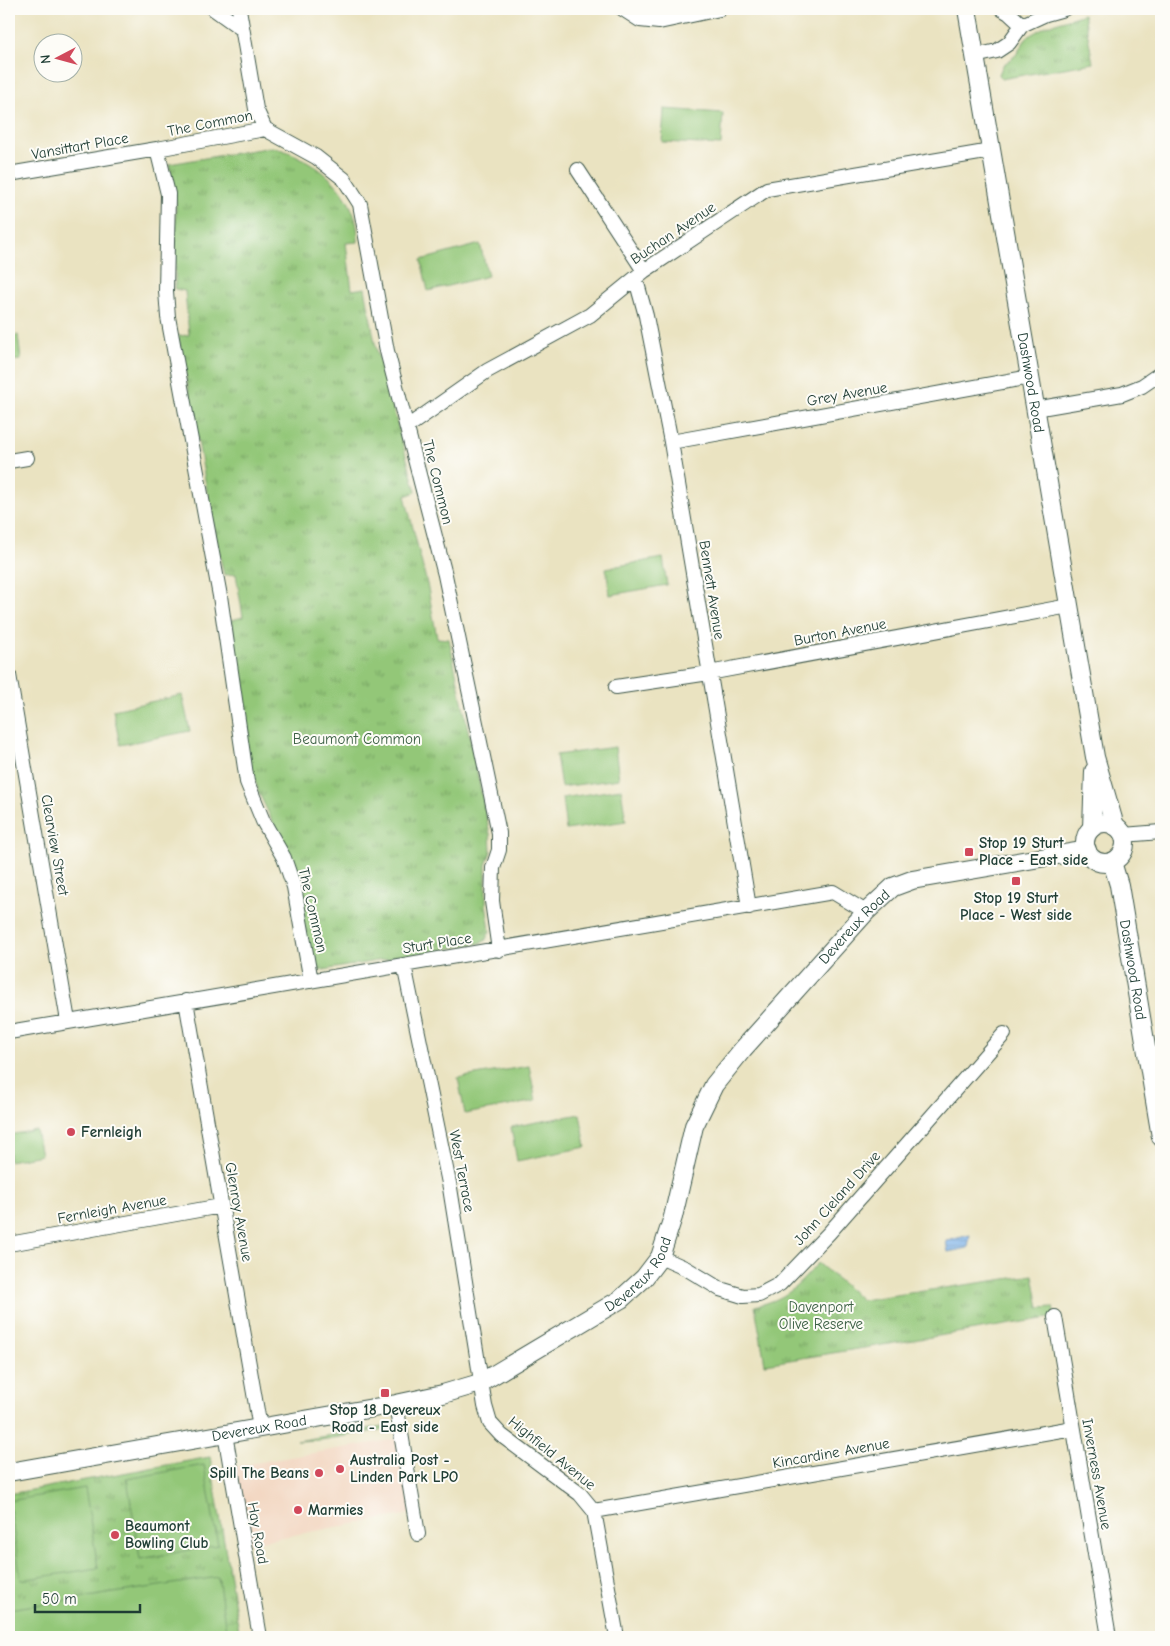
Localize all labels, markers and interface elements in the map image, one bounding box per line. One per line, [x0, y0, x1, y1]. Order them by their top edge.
north arrow [32, 32, 82, 82]
text: N [37, 54, 54, 65]
street label: The Common [166, 106, 254, 140]
street label: Vansittart Place [30, 129, 130, 163]
street label: Buchan Avenue [627, 198, 719, 268]
street label: Dashwood Road [1014, 331, 1048, 434]
street label: Grey Avenue [805, 378, 889, 410]
street label: The Common [419, 438, 457, 526]
street label: Bennett Avenue [695, 539, 729, 641]
street label: Burton Avenue [792, 614, 888, 650]
park label: Beaumont Common [293, 730, 421, 748]
street label: Clearview Street [37, 793, 73, 898]
place label: Stop 19 Sturt Place - East side [979, 834, 1088, 869]
marker: Stop 19 Sturt Place - East side [963, 846, 975, 858]
street label: The Common [294, 866, 332, 954]
marker: Stop 19 Sturt Place - West side [1010, 875, 1022, 887]
street label: Devereux Road [815, 886, 894, 968]
place label: Stop 19 Sturt Place - West side [960, 889, 1072, 924]
street label: Dashwood Road [1116, 918, 1150, 1021]
street label: Sturt Place [401, 929, 473, 957]
place label: Fernleigh [81, 1123, 142, 1141]
marker: Fernleigh [65, 1126, 77, 1138]
street label: West Terrace [445, 1128, 479, 1214]
street label: John Cleland Drive [790, 1147, 884, 1249]
street label: Glenroy Avenue [221, 1161, 257, 1264]
street label: Fernleigh Avenue [56, 1190, 168, 1227]
street label: Devereux Road [601, 1235, 675, 1316]
park label: Davenport Olive Reserve [779, 1298, 864, 1333]
marker: Stop 18 Devereux Road - East side [379, 1387, 391, 1399]
place label: Stop 18 Devereux Road - East side [330, 1401, 441, 1436]
street label: Devereux Road [210, 1411, 308, 1445]
street label: Highfield Avenue [505, 1412, 600, 1494]
street label: Inverness Avenue [1078, 1417, 1116, 1531]
street label: Kincardine Avenue [771, 1434, 891, 1472]
place label: Australia Post - Linden Park LPO [350, 1451, 458, 1486]
marker: Australia Post - Linden Park LPO [334, 1463, 346, 1475]
place label: Spill The Beans [210, 1464, 309, 1482]
marker: Spill The Beans [313, 1467, 325, 1479]
street label: Hay Road [244, 1501, 272, 1565]
place label: Marmies [308, 1501, 363, 1519]
marker: Marmies [292, 1504, 304, 1516]
place label: Beaumont Bowling Club [125, 1517, 208, 1552]
marker: Beaumont Bowling Club [109, 1529, 121, 1541]
scale bar [35, 1581, 140, 1613]
text: 50 m [42, 1590, 77, 1608]

